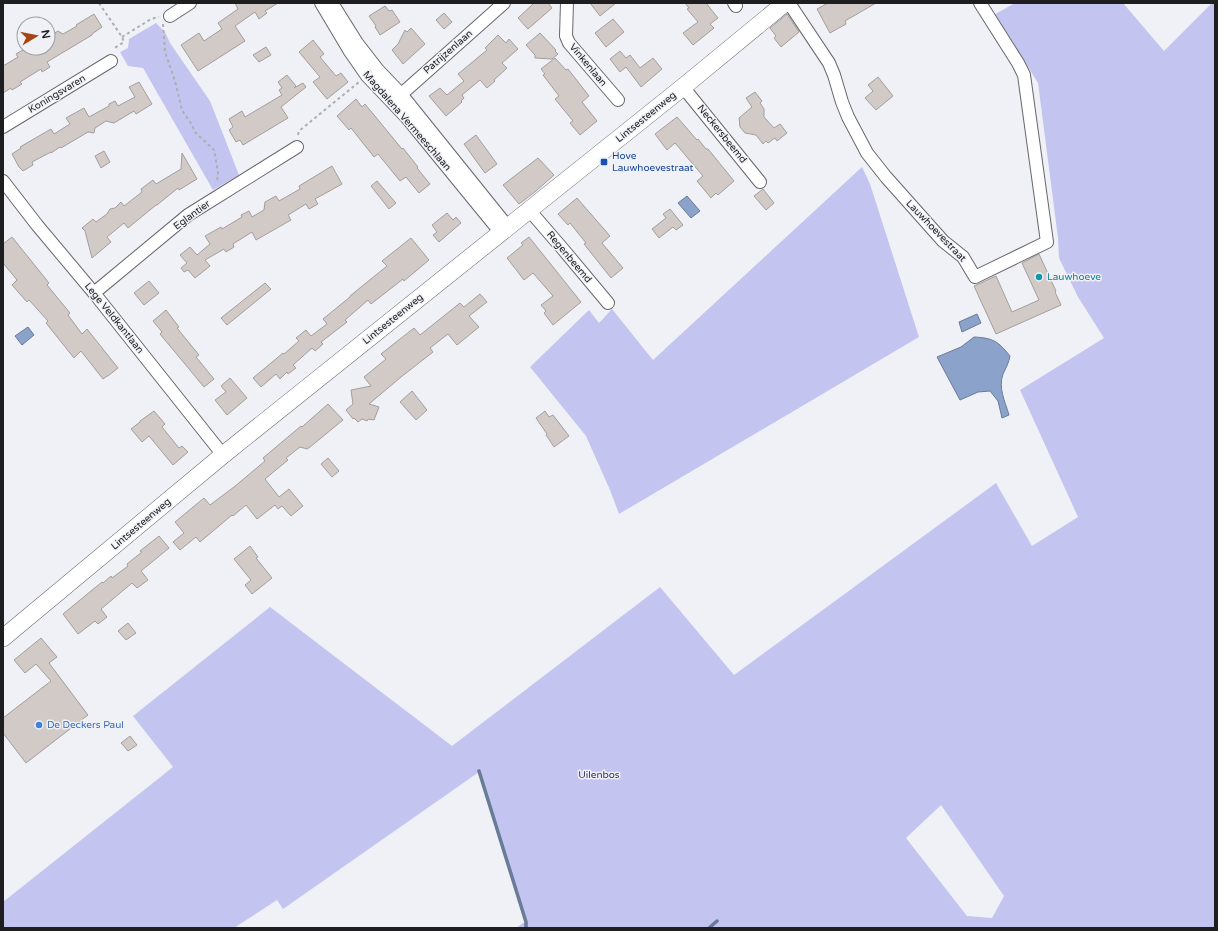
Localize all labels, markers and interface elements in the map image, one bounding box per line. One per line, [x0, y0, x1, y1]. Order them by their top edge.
north arrow [16, 16, 56, 56]
street label: Patrijzenlaan [421, 27, 475, 77]
text: N [38, 29, 53, 40]
street label: Vinkenlaan [567, 41, 609, 89]
street label: Magdalena Vermeeschlaan [360, 69, 454, 173]
street label: Koningsvaren [26, 72, 88, 116]
street label: Lintsesteenweg [613, 89, 679, 145]
street label: Neckersbeemd [695, 102, 749, 166]
place label: Hove Lauwhoevestraat [612, 150, 694, 174]
marker: Hove Lauwhoevestraat [599, 157, 609, 167]
street label: Eglantier [171, 198, 213, 232]
street label: Lauwhoevestraat [903, 198, 969, 265]
street label: Regenbeemd [544, 229, 594, 285]
place label: Lauwhoeve [1047, 271, 1101, 283]
marker: Lauwhoeve [1034, 272, 1044, 282]
street label: Lege Veldkantlaan [82, 280, 146, 356]
street label: Lintsesteenweg [360, 291, 426, 347]
street label: Lintsesteenweg [109, 496, 173, 552]
place label: De Deckers Paul [47, 719, 124, 731]
marker: De Deckers Paul [34, 720, 44, 730]
park label: Uilenbos [578, 769, 620, 781]

